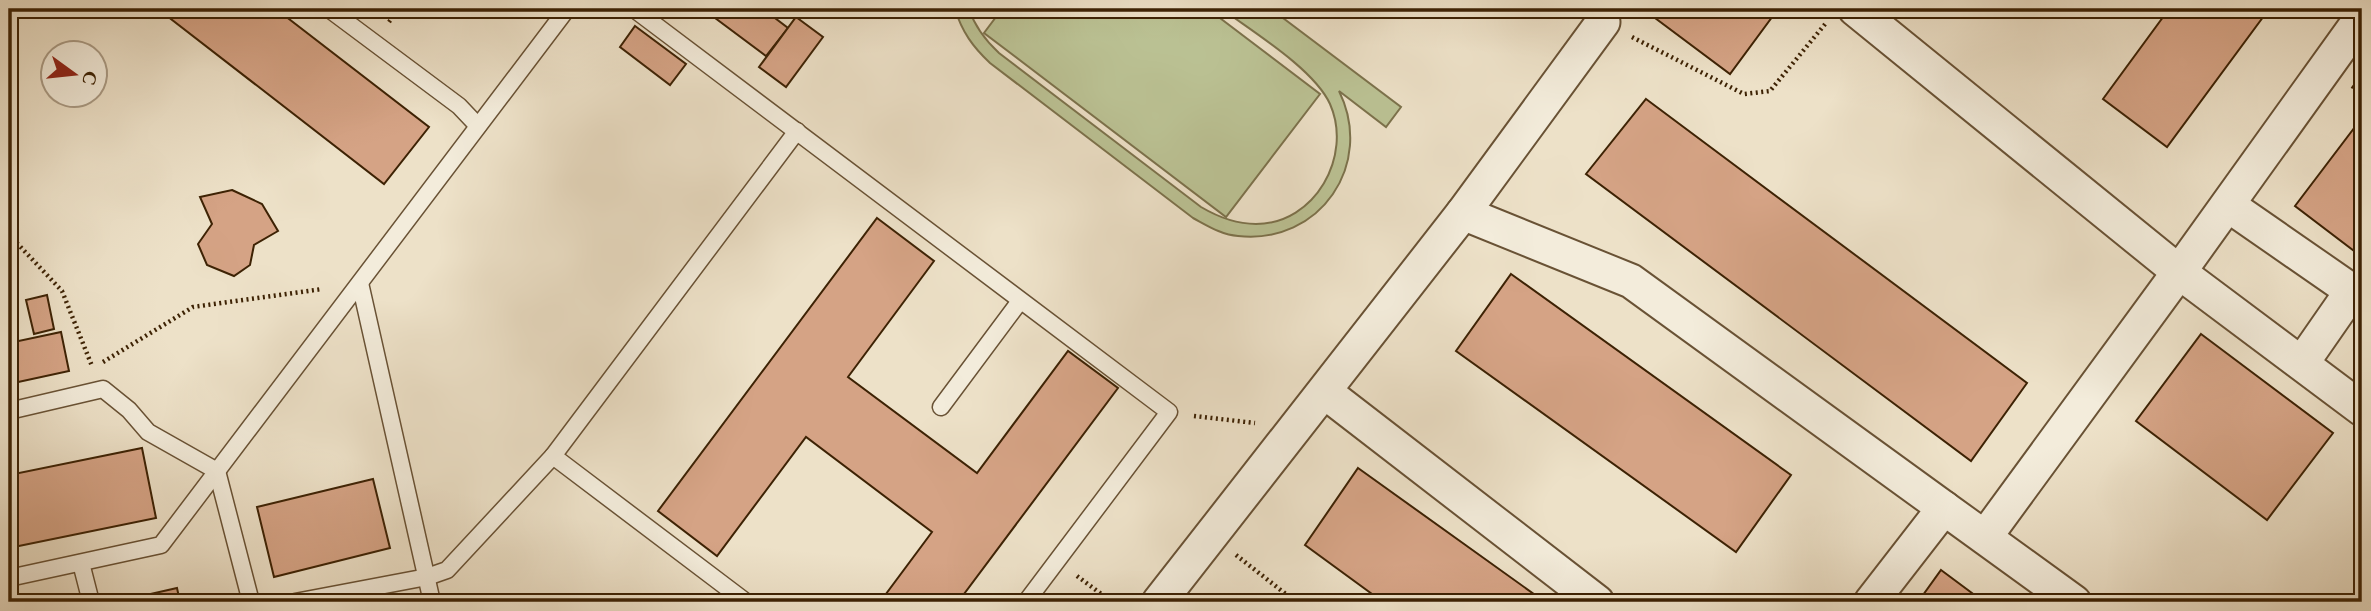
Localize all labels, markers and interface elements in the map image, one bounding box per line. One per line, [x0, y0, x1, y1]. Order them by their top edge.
north arrow [38, 38, 108, 108]
text: С [76, 69, 104, 88]

